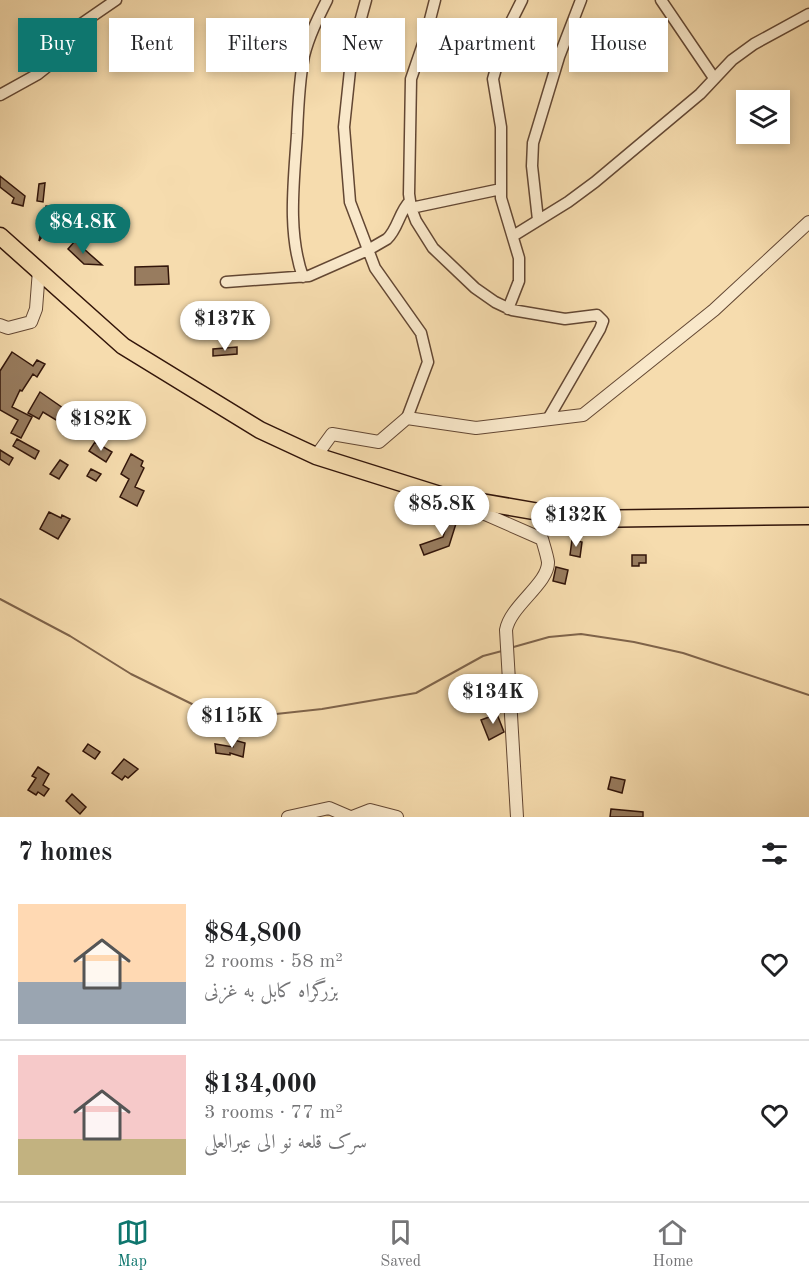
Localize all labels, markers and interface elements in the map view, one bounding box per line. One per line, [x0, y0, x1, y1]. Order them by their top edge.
chip: Buy [18, 18, 97, 72]
chip: Rent [109, 18, 194, 72]
chip: Filters [206, 18, 309, 72]
chip: New [321, 18, 405, 72]
chip: Apartment [417, 18, 557, 72]
chip: House [569, 18, 668, 72]
map controls [736, 90, 790, 144]
button: layers [736, 90, 790, 144]
pin: $84.8K [34, 204, 132, 255]
text: $84.8K [49, 213, 117, 233]
pin: $137K [183, 301, 267, 352]
text: $137K [194, 310, 256, 330]
pin: $182K [59, 401, 143, 452]
text: $182K [70, 410, 132, 430]
pin: $85.8K [393, 486, 491, 537]
text: $85.8K [408, 495, 476, 515]
pin: $132K [534, 497, 618, 548]
text: $132K [545, 506, 607, 526]
pin: $134K [451, 674, 535, 725]
text: $134K [462, 683, 524, 703]
pin: $115K [190, 698, 274, 749]
text: $115K [201, 707, 263, 727]
icon: filters [758, 837, 791, 870]
text: 7 homes [18, 840, 112, 866]
text: $84,800 [204, 921, 302, 947]
icon: home [66, 928, 138, 1000]
icon: heart [758, 948, 791, 981]
text: 2 rooms · 58 m² [204, 952, 343, 972]
text: بزرگراه کابل به غزنی [204, 982, 338, 1002]
text: $134,000 [204, 1072, 317, 1098]
icon: home [66, 1079, 138, 1151]
icon: heart [758, 1099, 791, 1132]
text: 3 rooms · 77 m² [204, 1103, 343, 1123]
text: سرک قلعه نو الی عبرالعلی [204, 1133, 367, 1153]
tab: Map [116, 1216, 149, 1272]
tab: Saved [380, 1216, 421, 1272]
tab: Home [653, 1216, 693, 1272]

